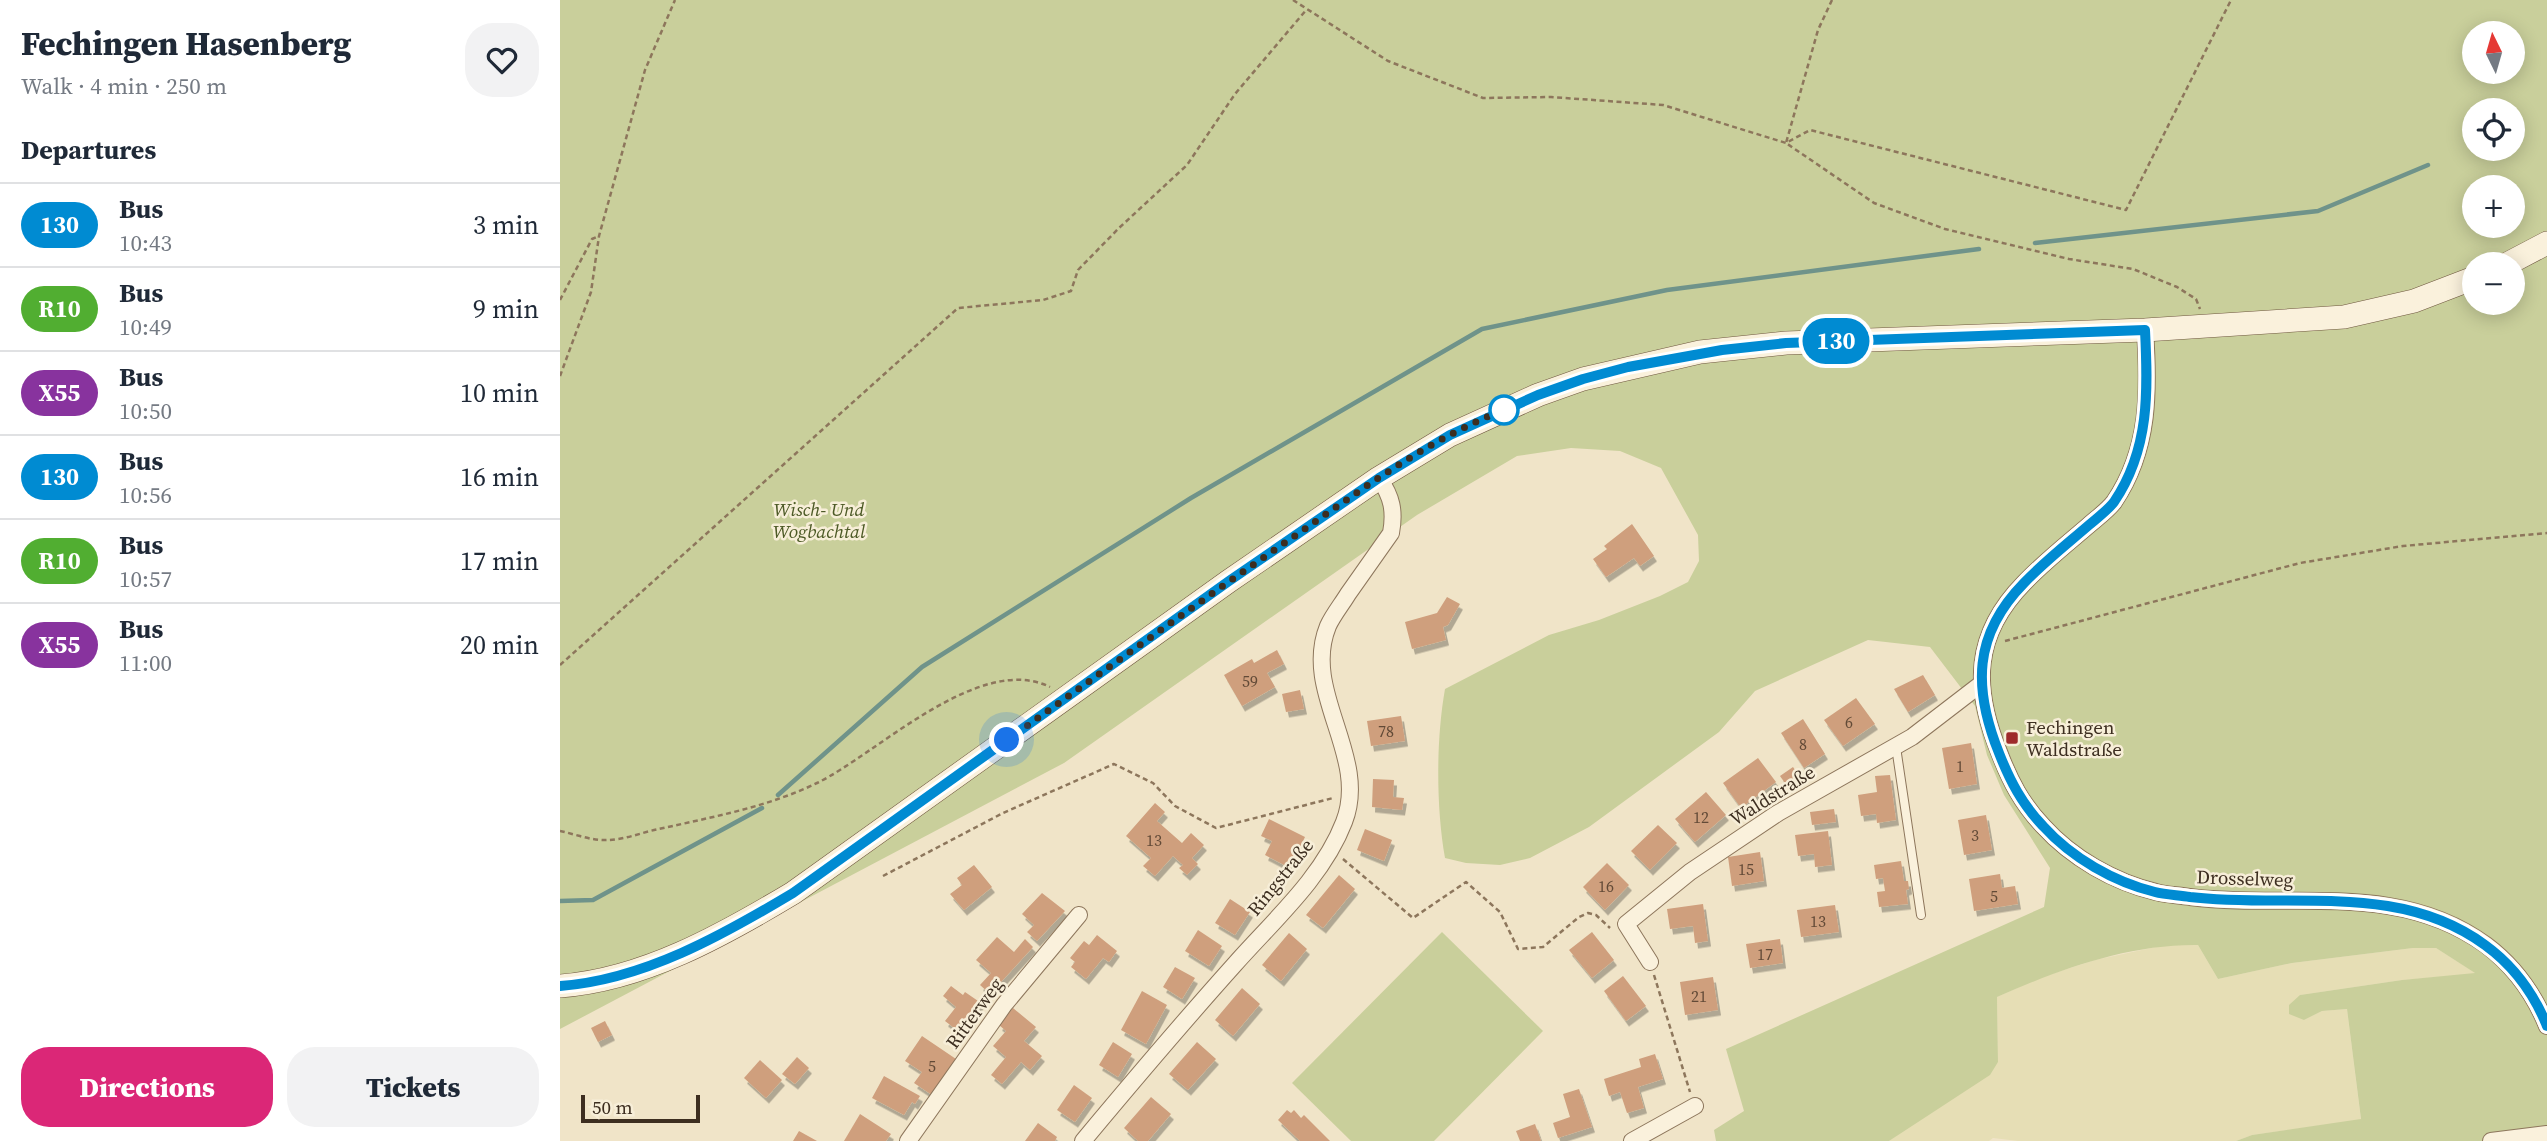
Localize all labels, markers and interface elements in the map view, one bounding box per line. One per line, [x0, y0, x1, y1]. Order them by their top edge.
text: Fechingen Hasenberg [21, 21, 351, 66]
north arrow [2462, 21, 2525, 84]
map controls [2462, 21, 2525, 315]
button: heart [465, 23, 539, 97]
text: Walk · 4 min · 250 m [21, 70, 227, 102]
button: locate [2462, 98, 2525, 161]
text: Departures [21, 132, 156, 168]
button: + [2462, 175, 2525, 238]
text: Bus [119, 191, 163, 227]
text: 3 min [473, 207, 539, 243]
text: 130 [40, 208, 79, 241]
text: 10:43 [119, 227, 172, 259]
button: − [2462, 252, 2525, 315]
text: Bus [119, 275, 163, 311]
text: 9 min [473, 291, 539, 327]
text: R10 [38, 292, 81, 325]
text: 10:49 [119, 311, 172, 343]
line badge: 130 [1796, 318, 1876, 364]
text: 130 [1816, 324, 1856, 357]
text: Bus [119, 359, 163, 395]
text: 10 min [460, 375, 539, 411]
text: X55 [39, 376, 80, 409]
text: 10:50 [119, 395, 172, 427]
unlabelled marker [1489, 395, 1519, 425]
text: Bus [119, 443, 163, 479]
text: 16 min [460, 459, 539, 495]
text: 130 [40, 460, 79, 493]
text: 10:56 [119, 479, 172, 511]
park label: Wisch- Und Wogbachtal [773, 496, 866, 544]
text: Bus [119, 527, 163, 563]
text: 17 min [460, 543, 539, 579]
text: R10 [38, 544, 81, 577]
text: 10:57 [119, 563, 172, 595]
text: Bus [119, 611, 163, 647]
text: 20 min [460, 627, 539, 663]
text: X55 [39, 628, 80, 661]
text: 11:00 [119, 647, 172, 679]
house number: 59 [1242, 670, 1258, 692]
house number: 6 [1845, 711, 1853, 733]
place label: Fechingen Waldstraße [2026, 714, 2122, 762]
house number: 78 [1378, 720, 1394, 742]
your location [989, 722, 1024, 757]
marker: Fechingen Waldstraße [2004, 730, 2020, 746]
house number: 8 [1799, 733, 1807, 755]
house number: 1 [1956, 755, 1964, 777]
street label: Waldstraße [1724, 759, 1820, 831]
house number: 12 [1693, 806, 1709, 828]
house number: 3 [1971, 824, 1979, 846]
house number: 13 [1146, 829, 1162, 851]
street label: Ringstraße [1241, 833, 1319, 921]
house number: 15 [1738, 858, 1754, 880]
street label: Drosselweg [2196, 863, 2294, 893]
house number: 16 [1598, 875, 1614, 897]
house number: 5 [1990, 885, 1998, 907]
house number: 13 [1810, 910, 1826, 932]
house number: 17 [1757, 943, 1773, 965]
street label: Ritterweg [939, 972, 1009, 1054]
house number: 21 [1691, 985, 1707, 1007]
button: Directions [21, 1047, 273, 1127]
button: Tickets [287, 1047, 539, 1127]
house number: 5 [928, 1055, 936, 1077]
scale bar [581, 1092, 700, 1124]
text: 50 m [592, 1094, 633, 1120]

